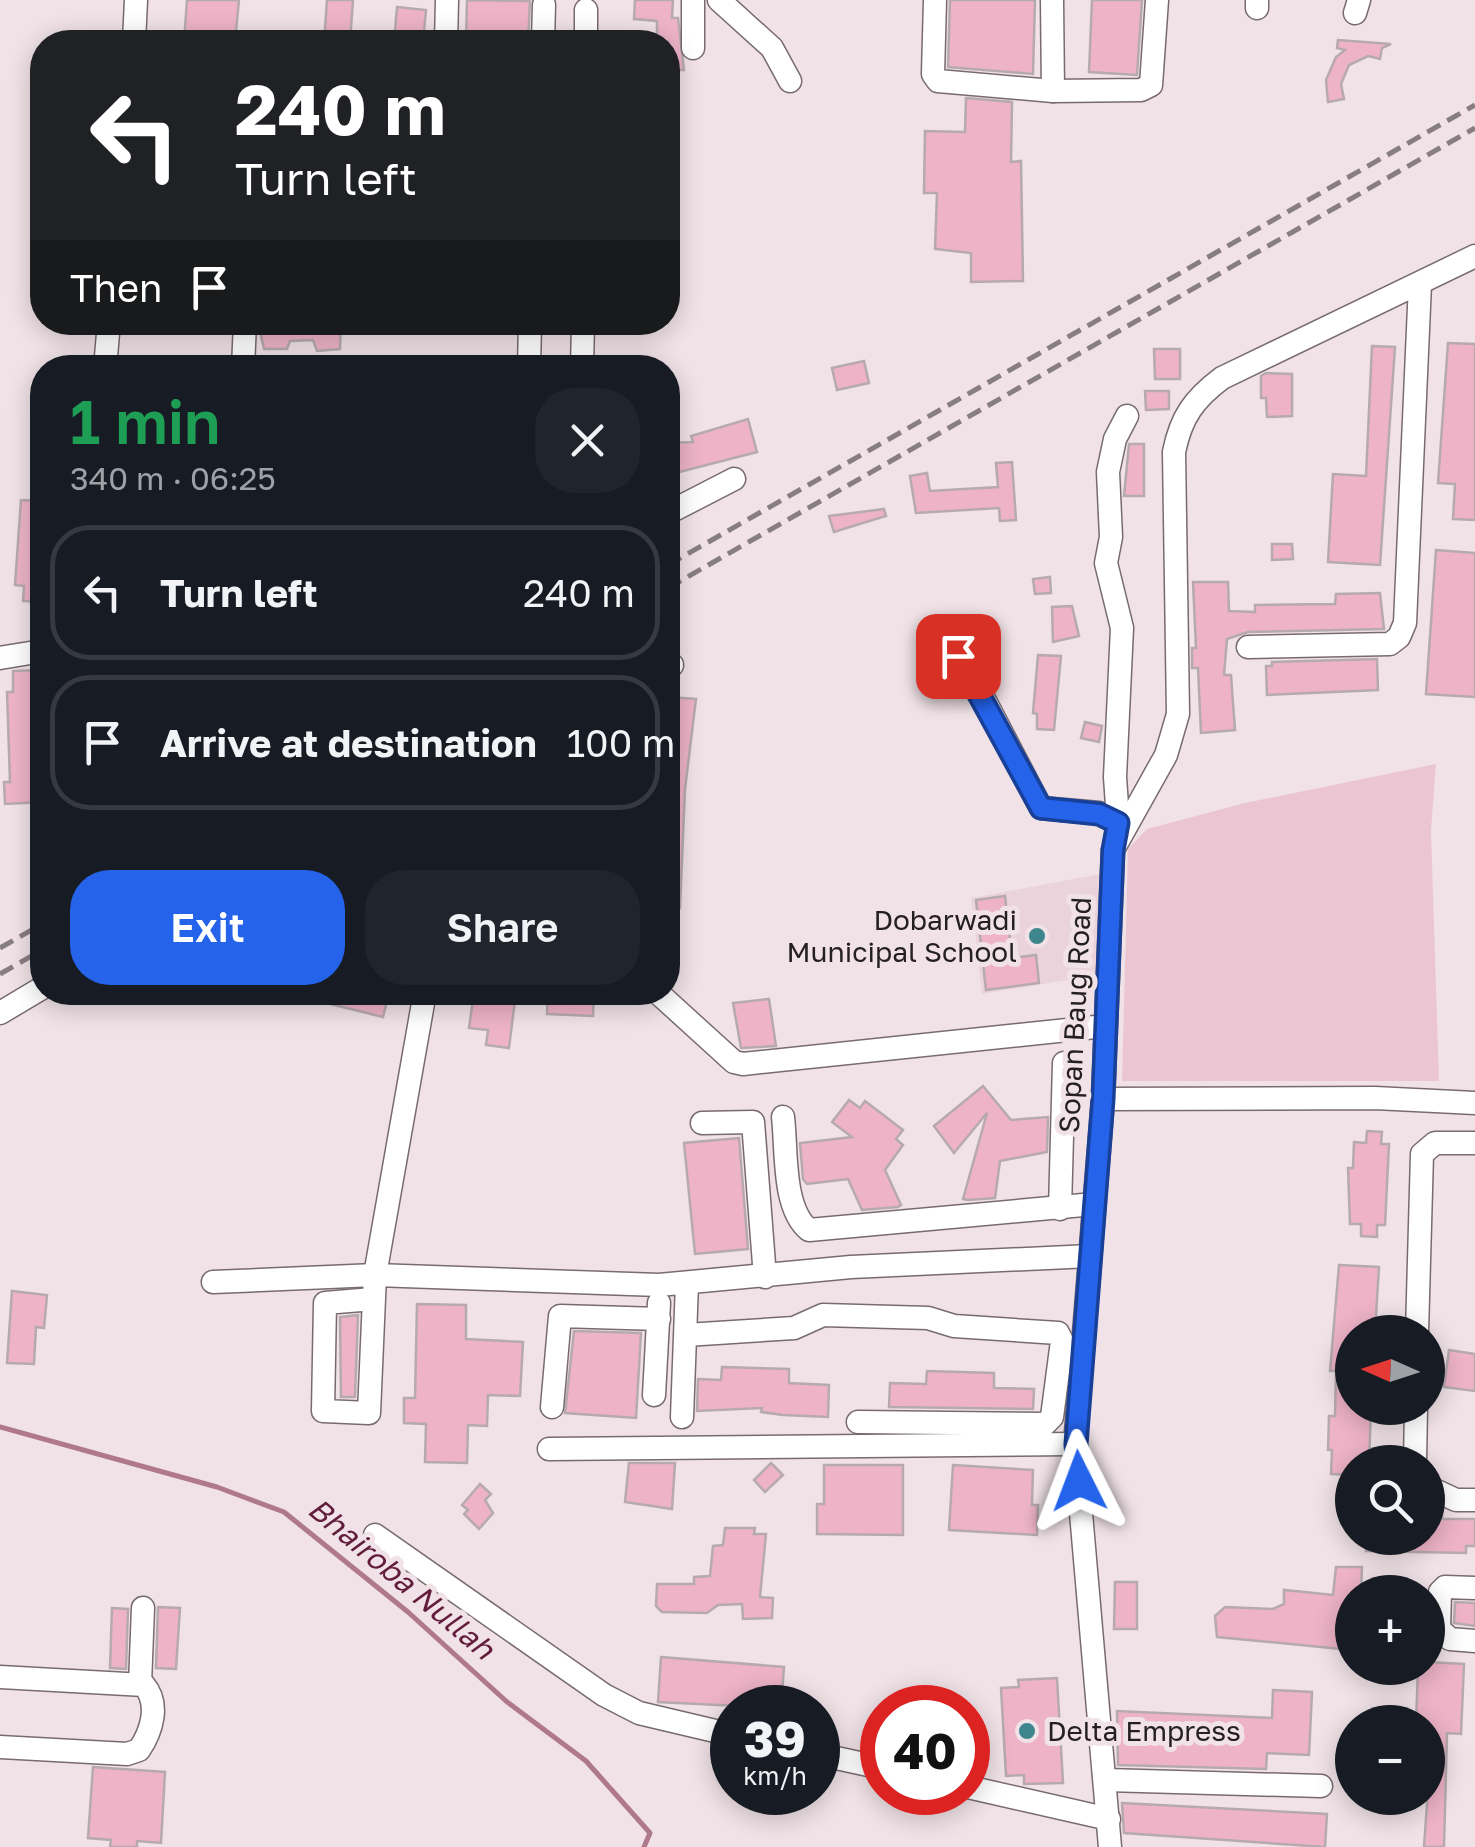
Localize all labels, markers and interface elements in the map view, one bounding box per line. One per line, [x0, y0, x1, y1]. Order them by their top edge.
text: 240 m [235, 66, 446, 150]
icon: left [70, 70, 200, 200]
text: Turn left [235, 151, 417, 205]
icon: arrive [182, 260, 237, 315]
text: Then [70, 265, 162, 310]
text: 1 min [70, 385, 220, 457]
button: close [535, 388, 640, 493]
text: 340 m · 06:25 [70, 459, 276, 497]
icon: left [75, 565, 130, 620]
text: Turn left [160, 570, 318, 615]
text: 240 m [523, 570, 635, 615]
pin [916, 614, 1001, 699]
icon: arrive [931, 629, 986, 684]
icon: arrive [75, 715, 130, 770]
text: Arrive at destination [160, 720, 537, 765]
text: 100 m [567, 720, 675, 765]
button: Exit [70, 870, 345, 985]
button: Share [365, 870, 640, 985]
street label: Sopan Baug Road [1052, 896, 1097, 1134]
place label: Dobarwadi Municipal School [787, 903, 1017, 968]
marker: Dobarwadi Municipal School [1026, 925, 1048, 947]
north arrow [1335, 1315, 1445, 1425]
map controls [1335, 1315, 1445, 1815]
position arrow [1027, 1429, 1131, 1533]
button: search [1335, 1445, 1445, 1555]
water label: Bhairoba Nullah [301, 1490, 503, 1667]
button: + [1335, 1575, 1445, 1685]
speed limit sign: 40 [860, 1685, 990, 1815]
button: − [1335, 1705, 1445, 1815]
text: 39 [744, 1708, 806, 1768]
place label: Delta Empress [1047, 1714, 1241, 1747]
marker: Delta Empress [1016, 1720, 1038, 1742]
text: km/h [743, 1760, 807, 1791]

